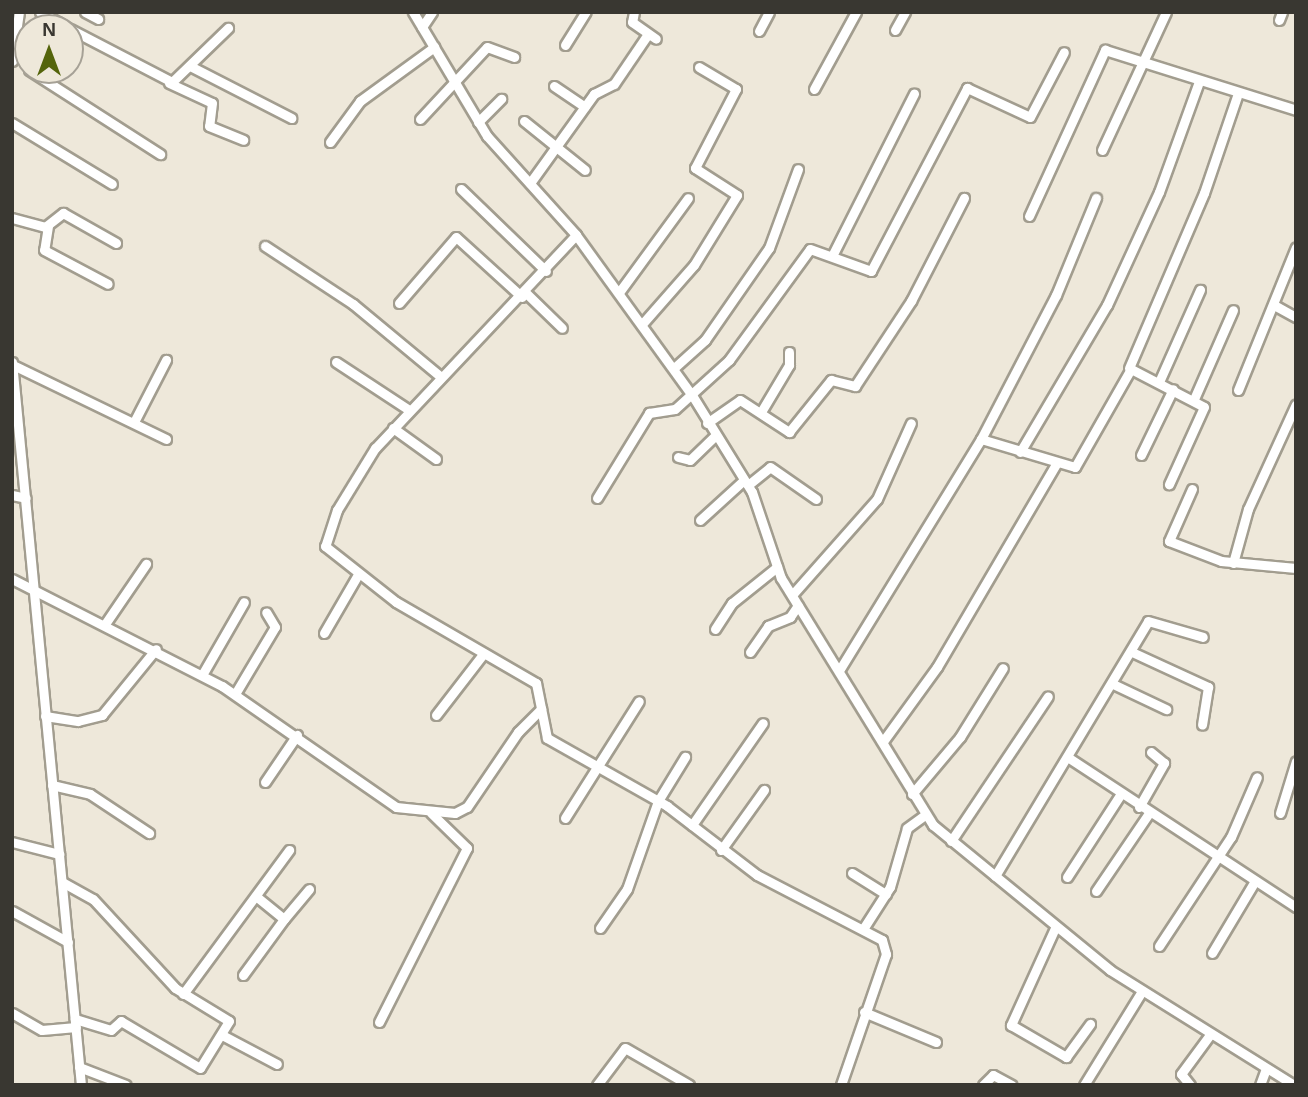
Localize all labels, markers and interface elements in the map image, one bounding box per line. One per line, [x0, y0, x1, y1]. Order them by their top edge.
north arrow [14, 14, 84, 84]
text: N [42, 19, 56, 40]

